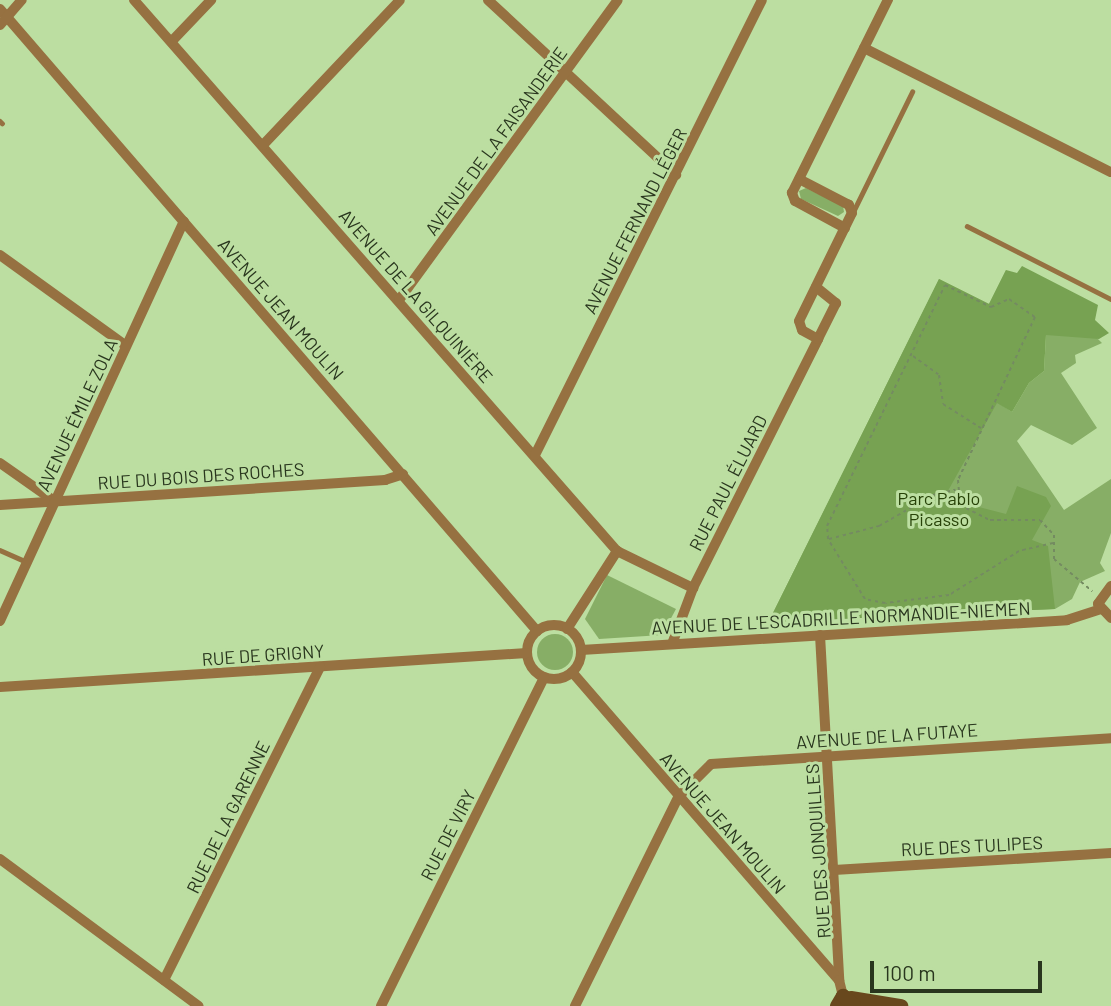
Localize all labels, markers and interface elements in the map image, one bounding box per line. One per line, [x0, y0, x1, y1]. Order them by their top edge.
street label: AVENUE DE LA FAISANDERIE [420, 43, 572, 239]
street label: AVENUE FERNAND LÉGER [579, 125, 691, 317]
street label: AVENUE DE LA GILQUINIÈRE [335, 205, 497, 387]
street label: AVENUE JEAN MOULIN [214, 234, 348, 384]
street label: AVENUE ÉMILE ZOLA [32, 335, 122, 495]
street label: RUE PAUL ÉLUARD [684, 412, 772, 554]
street label: RUE DU BOIS DES ROCHES [97, 458, 305, 494]
park label: Parc Pablo Picasso [898, 488, 980, 530]
street label: AVENUE DE L'ESCADRILLE NORMANDIE-NIEMEN [651, 597, 1031, 639]
street label: RUE DE GRIGNY [201, 640, 325, 670]
street label: AVENUE DE LA FUTAYE [795, 719, 979, 753]
street label: RUE DE LA GARENNE [182, 737, 274, 897]
street label: AVENUE JEAN MOULIN [656, 748, 790, 898]
street label: RUE DES JONQUILLES [801, 763, 835, 939]
street label: RUE DE VIRY [416, 786, 480, 884]
street label: RUE DES TULIPES [900, 831, 1044, 861]
scale bar [873, 946, 1044, 990]
text: 100 m [883, 960, 936, 985]

